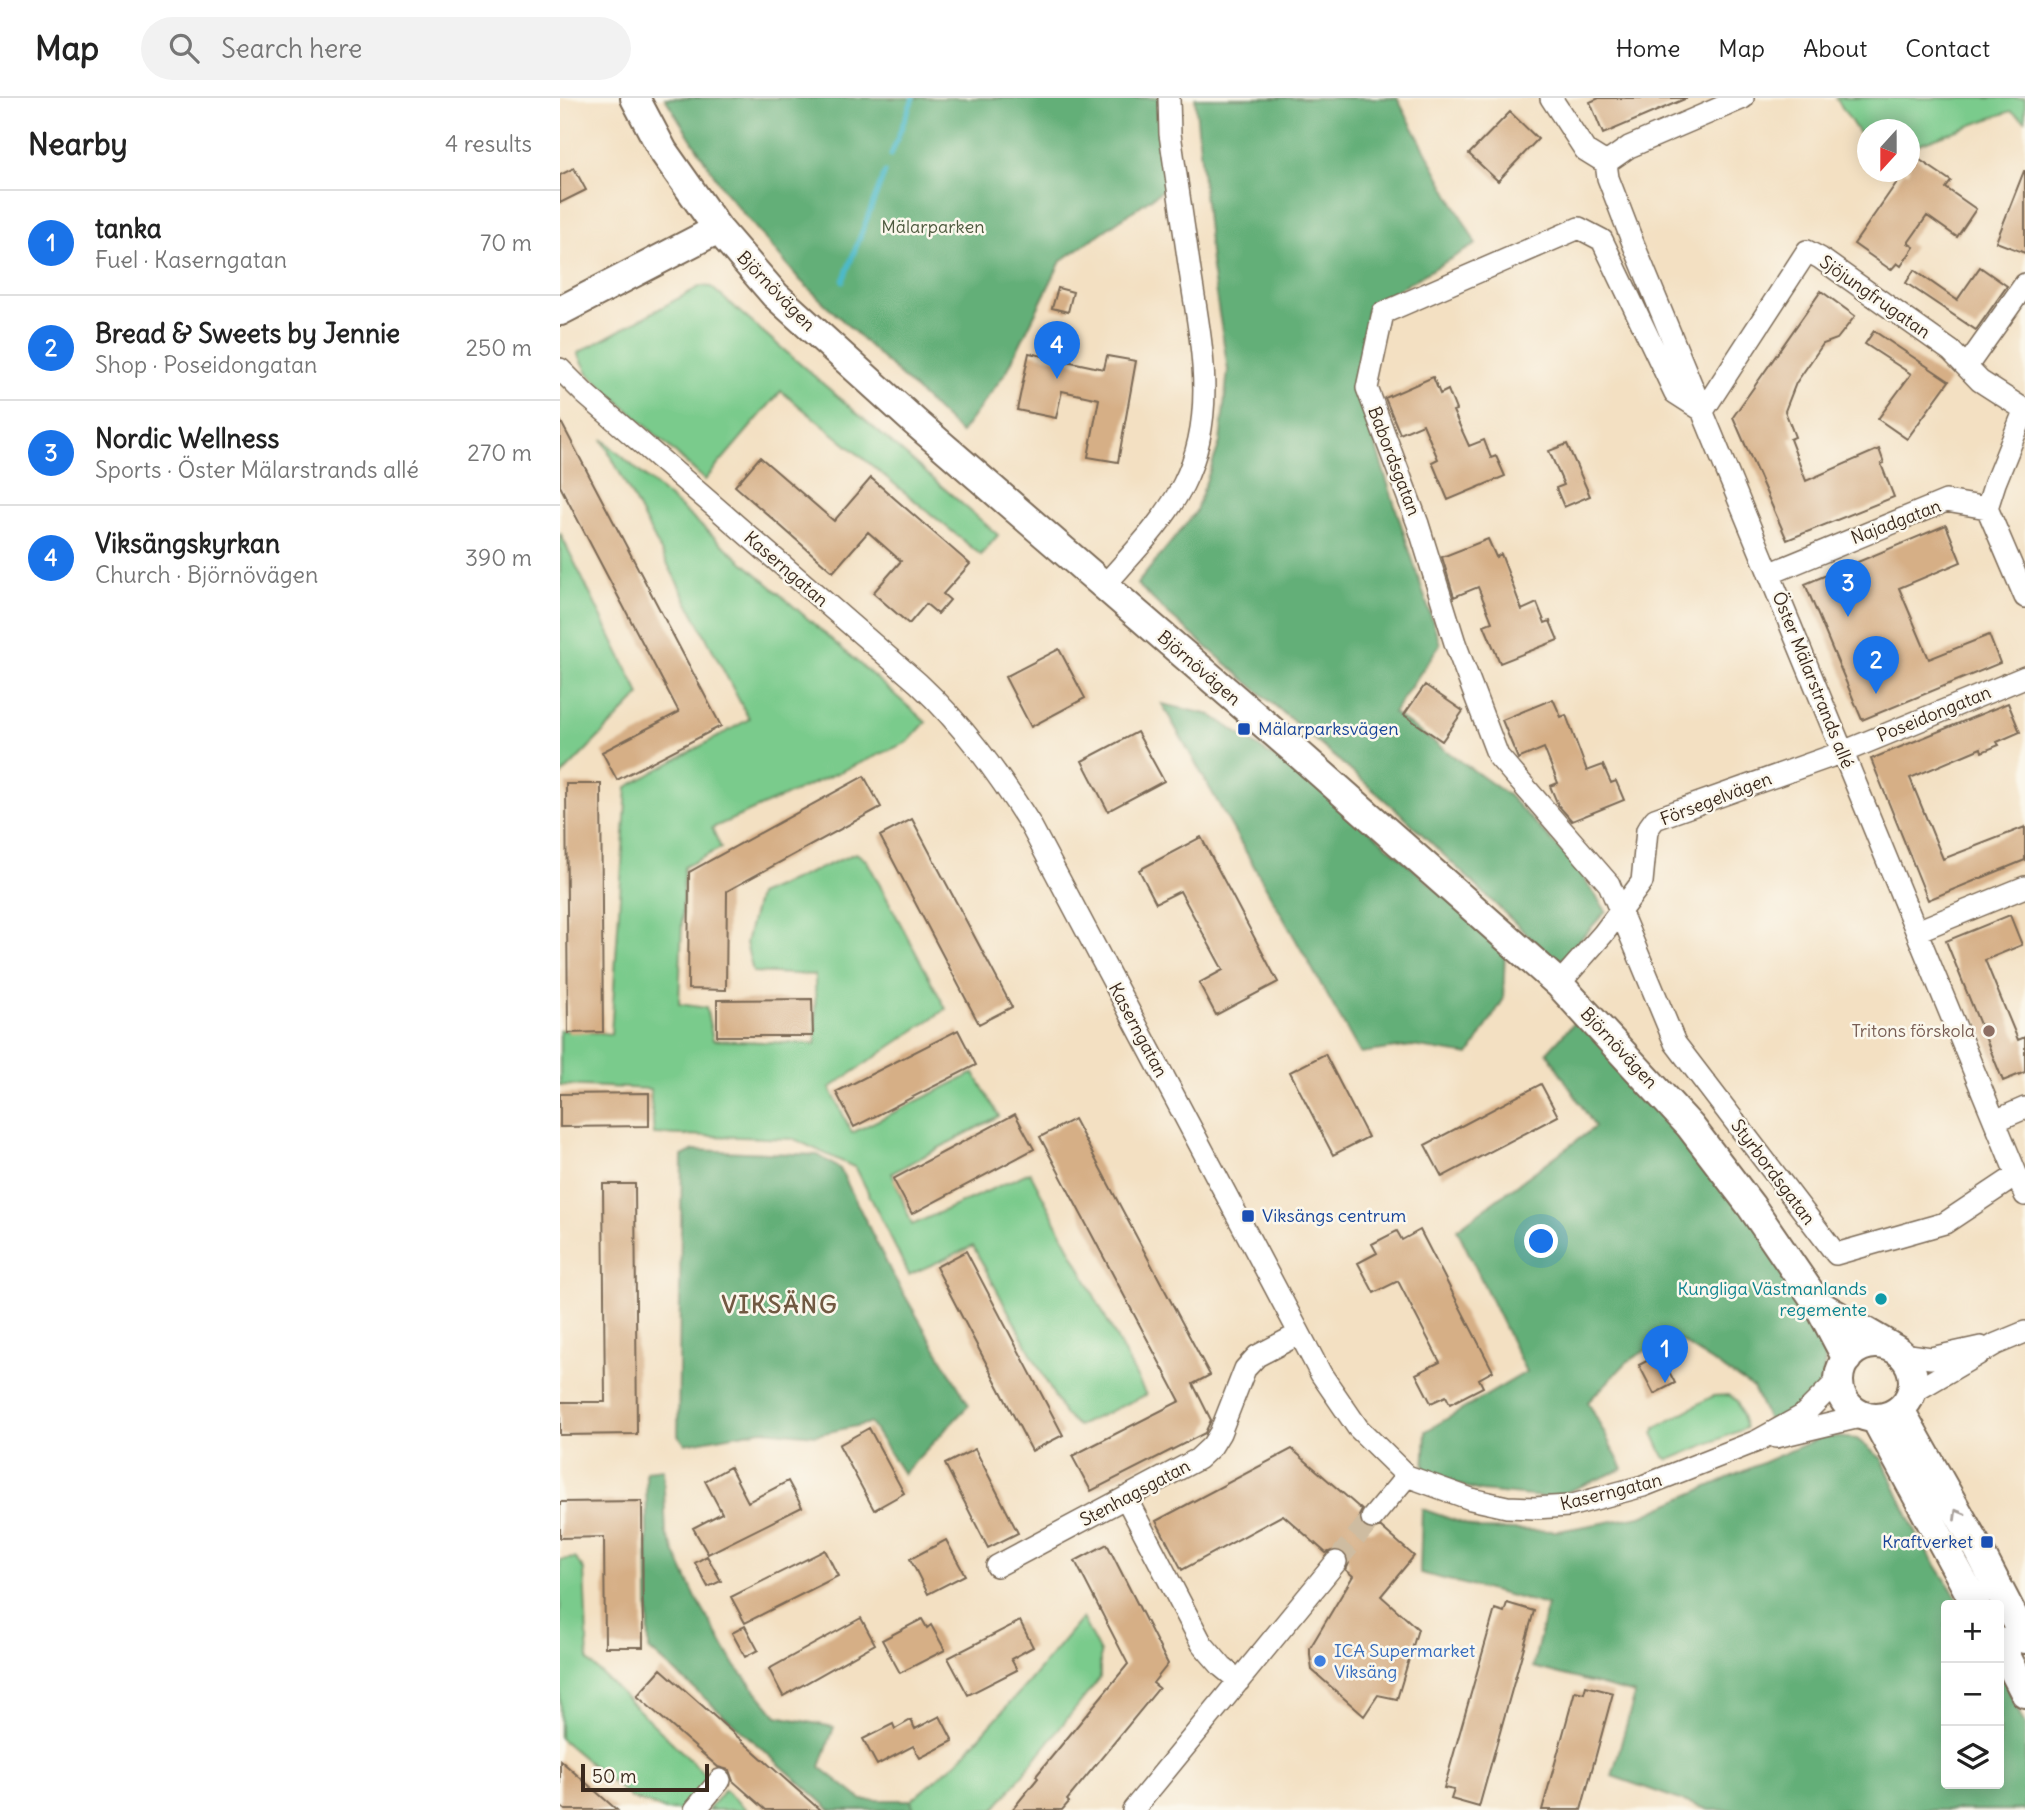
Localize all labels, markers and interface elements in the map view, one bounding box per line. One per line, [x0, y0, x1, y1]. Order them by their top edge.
search box [141, 17, 631, 80]
text: Map [35, 27, 99, 69]
icon: search [165, 29, 203, 67]
text: Search here [221, 32, 362, 65]
text: Home [1616, 33, 1680, 63]
text: Map [1718, 33, 1765, 63]
text: About [1803, 33, 1867, 63]
text: Contact [1905, 33, 1990, 63]
north arrow [1857, 119, 1920, 182]
text: Nearby [28, 125, 128, 163]
text: 4 results [445, 129, 532, 158]
text: tanka [95, 212, 162, 245]
park label: Mälarparken [881, 215, 985, 238]
text: 1 [46, 228, 56, 257]
text: 70 m [480, 228, 532, 257]
text: Fuel · Kaserngatan [95, 245, 287, 274]
street label: Björnövägen [732, 246, 820, 336]
street label: Sjöjungfrugatan [1815, 250, 1935, 343]
text: Bread & Sweets by Jennie [95, 317, 400, 350]
pin: 4 [1034, 321, 1080, 379]
text: 2 [45, 333, 57, 362]
text: 250 m [465, 333, 532, 362]
text: Shop · Poseidongatan [95, 350, 317, 379]
street label: Babordsgatan [1363, 403, 1426, 519]
text: Nordic Wellness [95, 422, 279, 455]
text: 3 [44, 438, 58, 467]
text: 270 m [467, 438, 532, 467]
text: Sports · Öster Mälarstrands allé [95, 455, 419, 484]
street label: Najadgatan [1848, 494, 1944, 549]
street label: Kaserngatan [740, 526, 833, 611]
text: Viksängskyrkan [95, 527, 280, 560]
text: 4 [44, 543, 58, 572]
text: 390 m [465, 543, 532, 572]
pin: 3 [1825, 559, 1871, 617]
text: Church · Björnövägen [95, 560, 318, 589]
street label: Öster Mälarstrands allé [1767, 588, 1860, 772]
street label: Björnövägen [1153, 625, 1246, 710]
pin: 2 [1853, 636, 1899, 694]
street label: Poseidongatan [1874, 680, 1994, 747]
place label: Mälarparksvägen [1258, 717, 1399, 740]
marker: Mälarparksvägen [1236, 721, 1252, 737]
street label: Försegelvägen [1657, 767, 1775, 830]
street label: Kaserngatan [1104, 978, 1173, 1081]
street label: Björnövägen [1576, 1002, 1663, 1093]
place label: Tritons förskola [1852, 1019, 1975, 1042]
marker: Tritons förskola [1981, 1023, 1997, 1039]
street label: Styrbordsgatan [1726, 1114, 1821, 1229]
place label: Viksängs centrum [1262, 1204, 1407, 1227]
marker: Viksängs centrum [1240, 1208, 1256, 1224]
your location [1524, 1224, 1558, 1258]
place label: Kungliga Västmanlands regemente [1677, 1277, 1867, 1321]
district label: VIKSÄNG [722, 1289, 838, 1319]
marker: Kungliga Västmanlands regemente [1873, 1291, 1889, 1307]
pin: 1 [1642, 1325, 1688, 1383]
street label: Stenhagsgatan [1076, 1454, 1194, 1531]
street label: Kaserngatan [1558, 1468, 1664, 1515]
one-way arrow [1954, 1508, 1967, 1521]
place label: Kraftverket [1882, 1530, 1973, 1553]
marker: Kraftverket [1979, 1534, 1995, 1550]
map controls [1941, 1600, 2004, 1789]
button: + [1941, 1600, 2004, 1663]
place label: ICA Supermarket Viksäng [1334, 1639, 1475, 1683]
marker: ICA Supermarket Viksäng [1312, 1653, 1328, 1669]
button: − [1941, 1663, 2004, 1726]
button: layers [1941, 1726, 2004, 1789]
scale bar [581, 1761, 709, 1793]
text: 50 m [592, 1764, 637, 1788]

